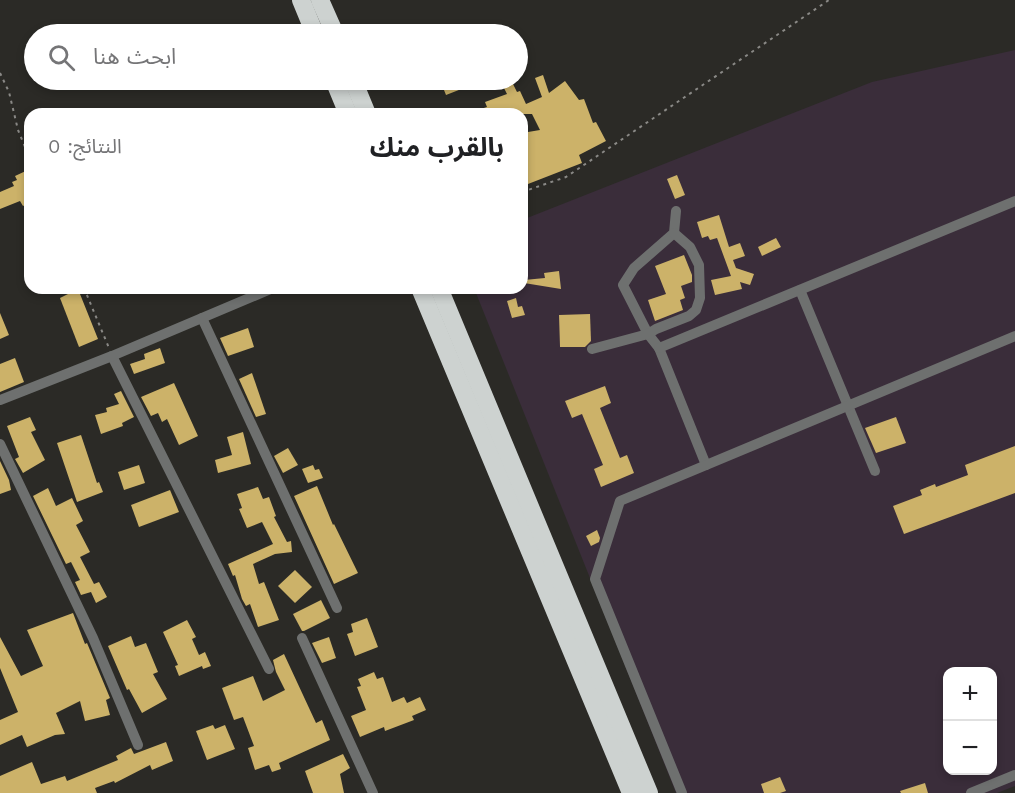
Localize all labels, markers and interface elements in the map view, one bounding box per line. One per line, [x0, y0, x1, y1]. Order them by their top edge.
search box [24, 24, 528, 90]
icon: search [45, 41, 78, 74]
text: ابحث هنا [93, 44, 176, 69]
text: بالقرب منك [370, 132, 504, 162]
text: النتائج: 0 [48, 134, 122, 158]
map controls [943, 667, 997, 775]
button: + [943, 667, 997, 721]
button: − [943, 721, 997, 775]

